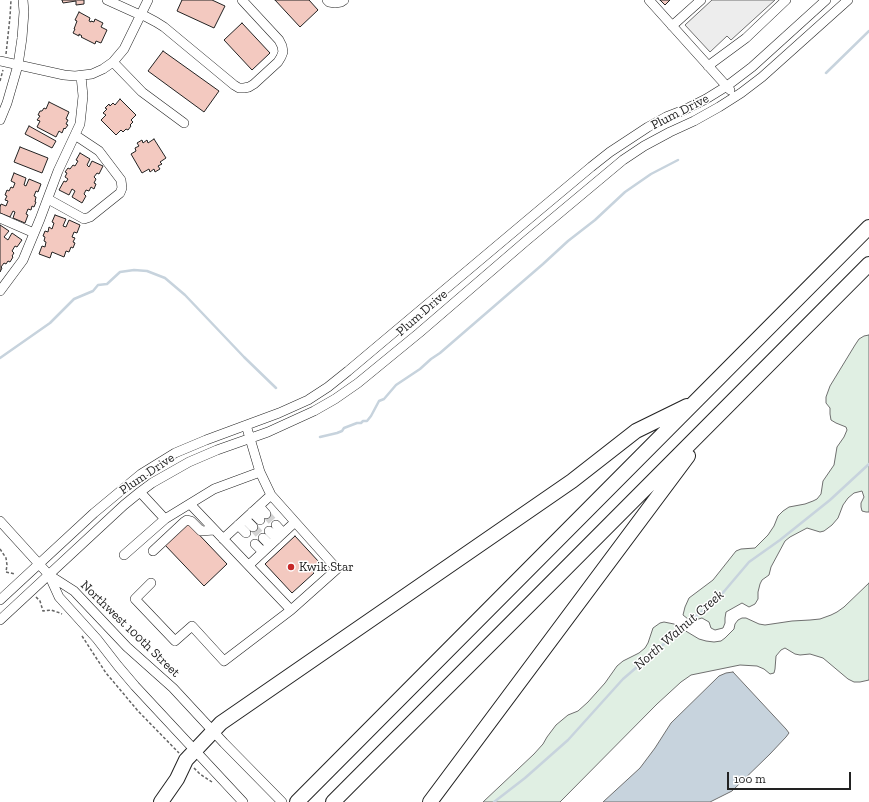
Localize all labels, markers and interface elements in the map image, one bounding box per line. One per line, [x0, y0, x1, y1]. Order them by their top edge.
street label: Plum Drive [648, 91, 712, 133]
street label: Plum Drive [393, 286, 451, 340]
street label: Plum Drive [117, 450, 177, 498]
place label: Kwik Star [299, 559, 354, 575]
marker: Kwik Star [286, 562, 296, 572]
street label: Northwest 100th Street [77, 578, 183, 680]
water label: North Walnut Creek [631, 586, 727, 674]
scale bar [729, 764, 853, 790]
text: 100 m [734, 772, 766, 786]

